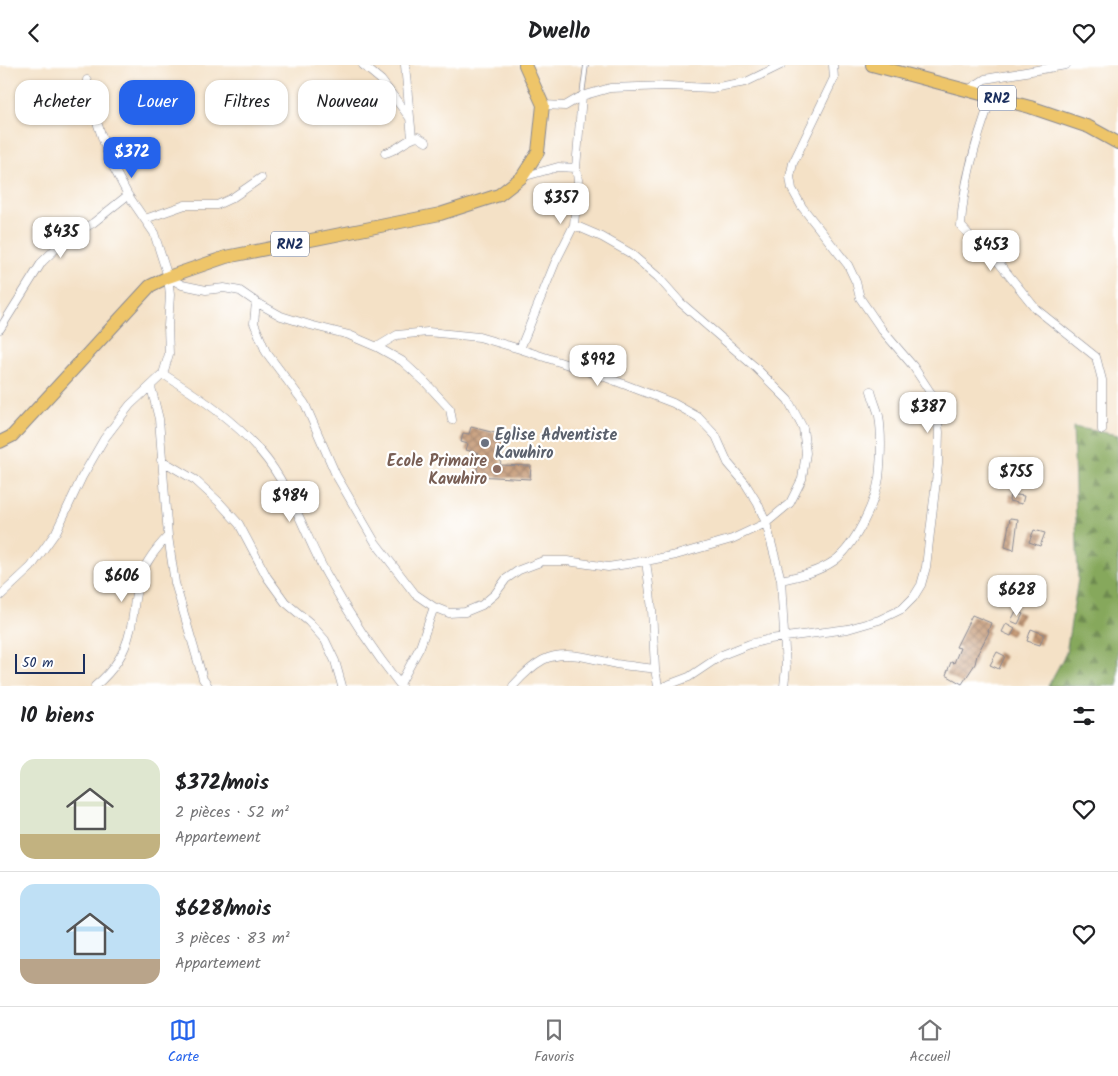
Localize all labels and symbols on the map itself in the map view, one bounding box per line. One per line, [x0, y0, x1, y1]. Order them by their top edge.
road number: RN2 [978, 85, 1016, 111]
pin: $372 [102, 137, 162, 179]
pin: $357 [531, 183, 591, 225]
pin: $435 [31, 217, 91, 259]
pin: $453 [961, 229, 1021, 272]
road number: RN2 [271, 231, 309, 257]
pin: $992 [568, 345, 628, 387]
pin: $387 [898, 391, 958, 434]
place label: Eglise Adventiste Kavuhiro [495, 423, 618, 466]
marker: Eglise Adventiste Kavuhiro [479, 437, 491, 449]
place label: Ecole Primaire Kavuhiro [387, 449, 487, 492]
pin: $755 [986, 457, 1046, 499]
marker: Ecole Primaire Kavuhiro [491, 463, 503, 475]
pin: $984 [260, 481, 320, 523]
pin: $606 [92, 561, 152, 603]
pin: $628 [987, 575, 1047, 617]
scale bar [15, 651, 85, 674]

